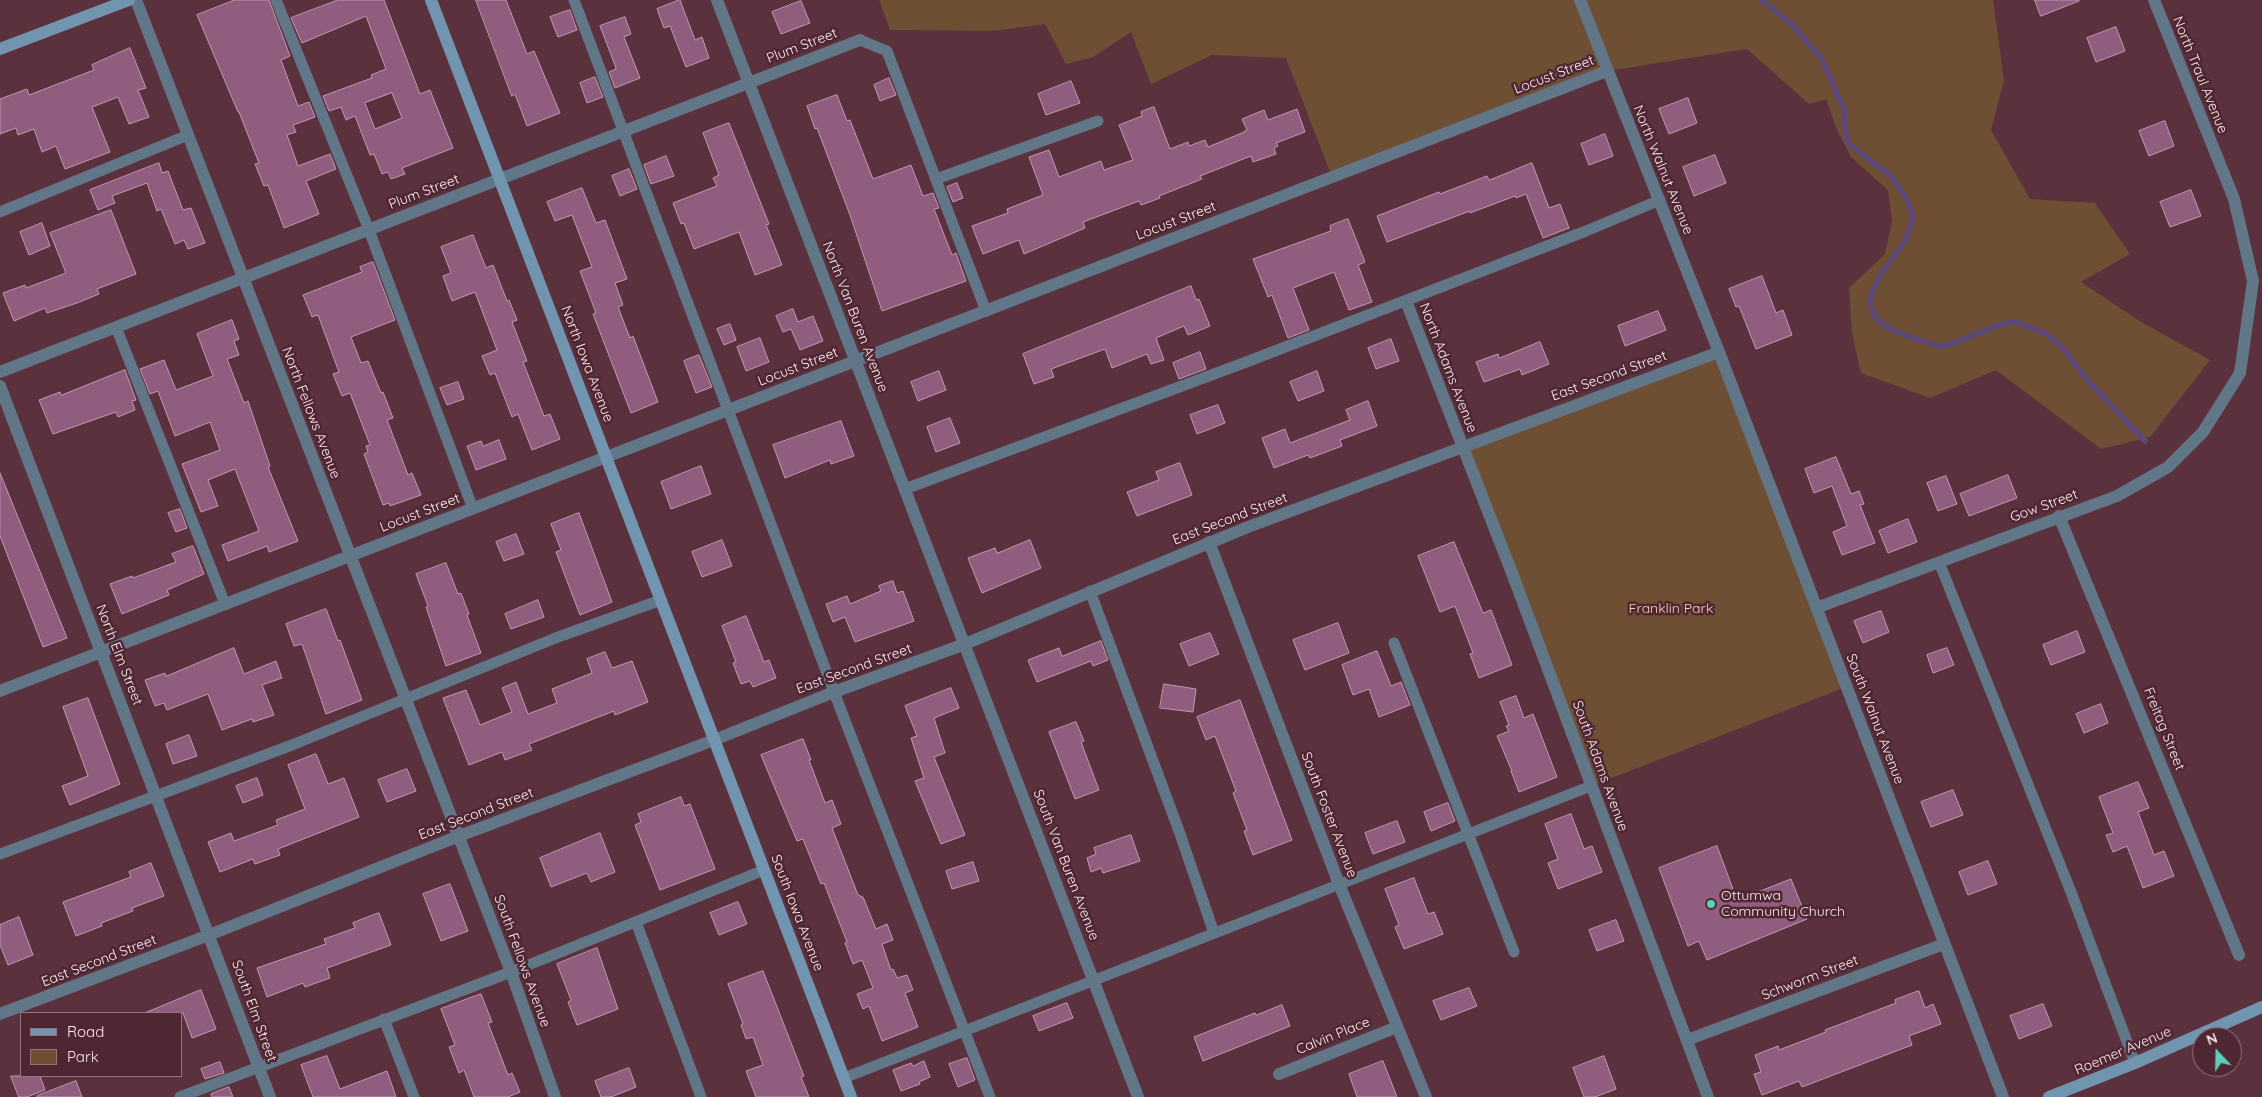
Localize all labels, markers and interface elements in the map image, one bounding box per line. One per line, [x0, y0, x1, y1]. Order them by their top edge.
street label: North Traul Avenue [2169, 14, 2231, 136]
street label: Plum Street [764, 25, 840, 67]
street label: Locust Street [1512, 52, 1596, 98]
street label: North Walnut Avenue [1629, 103, 1697, 237]
street label: Plum Street [386, 171, 462, 213]
street label: Locust Street [1134, 198, 1218, 244]
street label: North Van Buren Avenue [818, 239, 892, 395]
street label: North Adams Avenue [1415, 301, 1481, 435]
street label: North Iowa Avenue [557, 303, 617, 425]
street label: Locust Street [756, 344, 840, 390]
street label: North Fellows Avenue [278, 345, 344, 481]
street label: East Second Street [1549, 347, 1669, 405]
street label: Gow Street [2008, 486, 2080, 526]
street label: East Second Street [1170, 489, 1290, 549]
street label: Locust Street [378, 490, 462, 536]
park label: Franklin Park [1629, 601, 1713, 617]
street label: North Elm Street [92, 602, 146, 708]
street label: East Second Street [794, 640, 914, 698]
street label: South Walnut Avenue [1842, 651, 1908, 787]
street label: Freitag Street [2140, 685, 2188, 773]
street label: South Adams Avenue [1569, 698, 1631, 834]
street label: South Foster Avenue [1297, 750, 1361, 880]
street label: East Second Street [416, 784, 536, 844]
street label: South Van Buren Avenue [1029, 787, 1103, 943]
street label: South Iowa Avenue [767, 852, 827, 974]
place label: Ottumwa Community Church [1721, 888, 1845, 920]
street label: South Fellows Avenue [490, 892, 554, 1030]
marker: Ottumwa Community Church [1705, 898, 1717, 910]
street label: East Second Street [39, 931, 159, 991]
street label: Schworm Street [1759, 952, 1861, 1004]
street label: South Elm Street [228, 958, 280, 1064]
legend [20, 1012, 182, 1077]
street label: Calvin Place [1294, 1014, 1372, 1058]
text: Road [67, 1022, 104, 1041]
street label: Roemer Avenue [2072, 1023, 2174, 1079]
north arrow [2192, 1027, 2242, 1077]
text: N [2204, 1029, 2220, 1049]
text: Park [67, 1047, 99, 1066]

